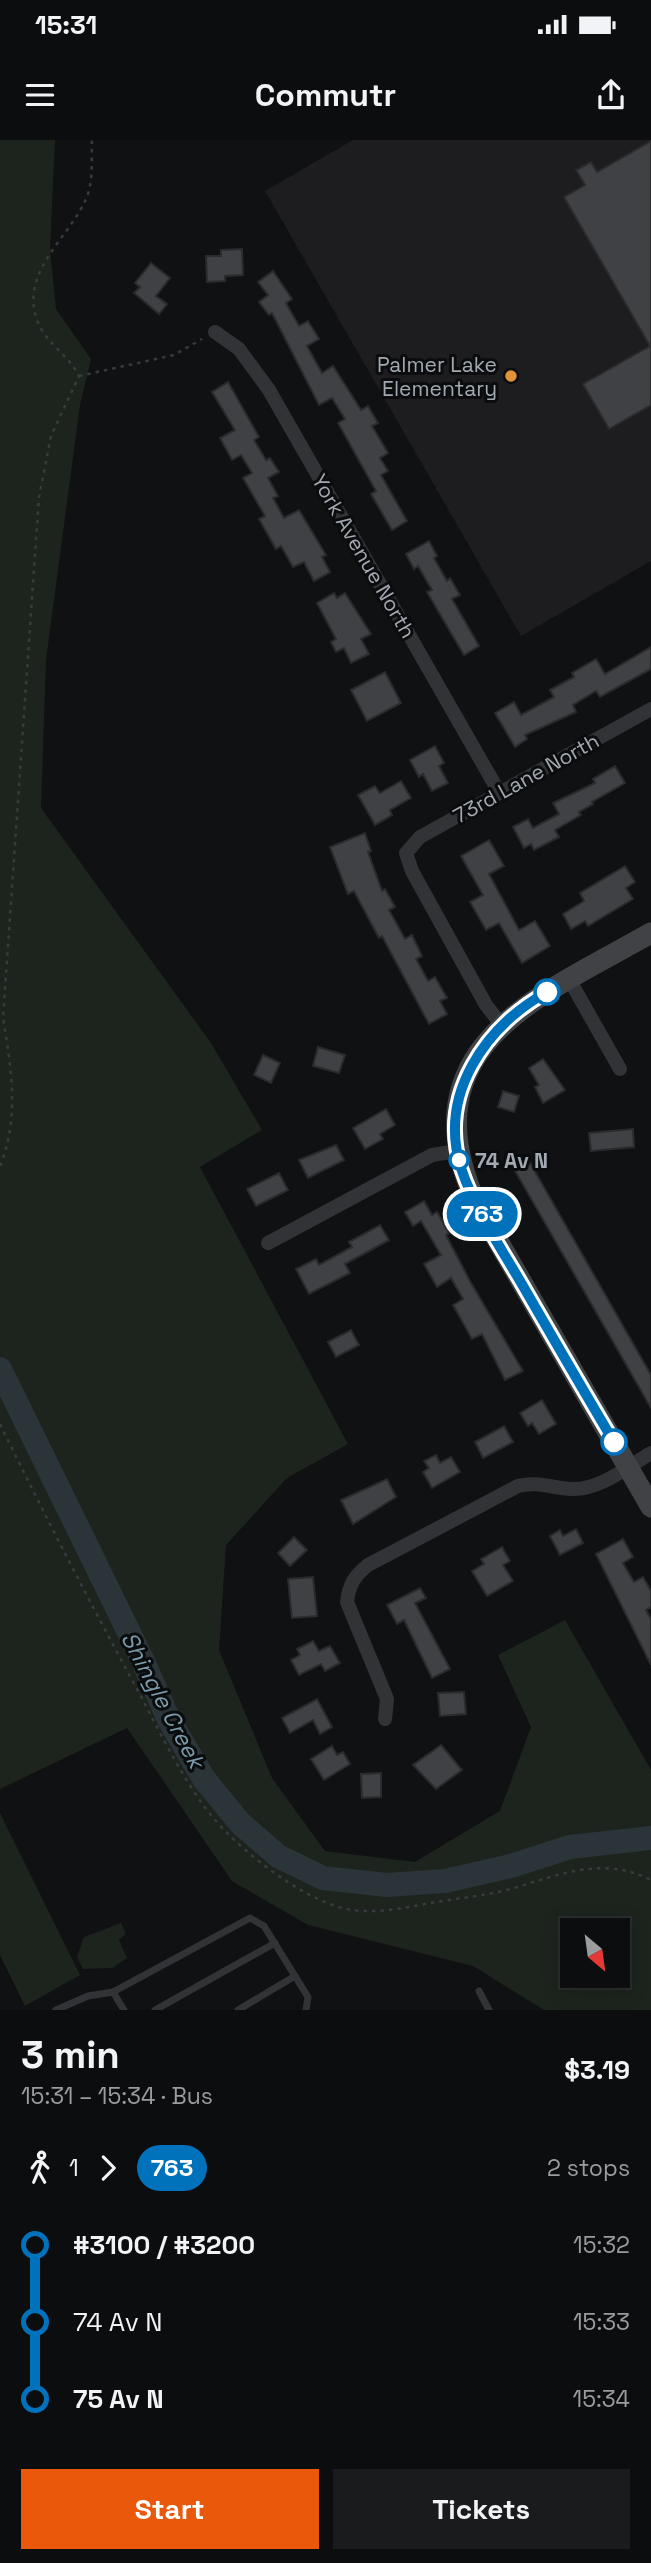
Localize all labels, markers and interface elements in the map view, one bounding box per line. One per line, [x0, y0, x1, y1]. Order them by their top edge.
text: 15:31 [35, 8, 97, 42]
text: Commutr [255, 75, 396, 115]
icon: menu [21, 76, 59, 114]
icon: share [592, 76, 630, 114]
place label: Palmer Lake Elementary [377, 351, 497, 402]
marker: Palmer Lake Elementary [503, 368, 519, 384]
street label: York Avenue North [306, 469, 422, 643]
street label: 73rd Lane North [448, 727, 604, 829]
unlabelled marker [534, 979, 560, 1005]
place label: 74 Av N [475, 1147, 548, 1174]
marker: 74 Av N [449, 1150, 469, 1170]
line badge: 763 [442, 1191, 522, 1237]
text: 763 [461, 1198, 503, 1229]
unlabelled marker [601, 1429, 627, 1455]
water label: Shingle Creek [114, 1627, 213, 1776]
north arrow [560, 1918, 630, 1988]
map controls [560, 1918, 630, 1988]
text: 3 min [21, 2031, 120, 2079]
text: $3.19 [564, 2053, 630, 2087]
text: 15:31 – 15:34 · Bus [21, 2081, 213, 2111]
icon: walk [21, 2149, 59, 2187]
icon: forward [89, 2149, 127, 2187]
text: 763 [151, 2152, 193, 2183]
text: 1 [69, 2153, 79, 2183]
text: 2 stops [547, 2153, 630, 2183]
text: #3100 / #3200 [73, 2228, 255, 2262]
text: 15:32 [573, 2230, 630, 2260]
text: 74 Av N [73, 2305, 163, 2339]
text: 15:33 [573, 2307, 630, 2337]
text: 75 Av N [73, 2382, 164, 2416]
text: 15:34 [573, 2384, 630, 2414]
button: Start [21, 2469, 319, 2549]
button: Tickets [333, 2469, 630, 2549]

